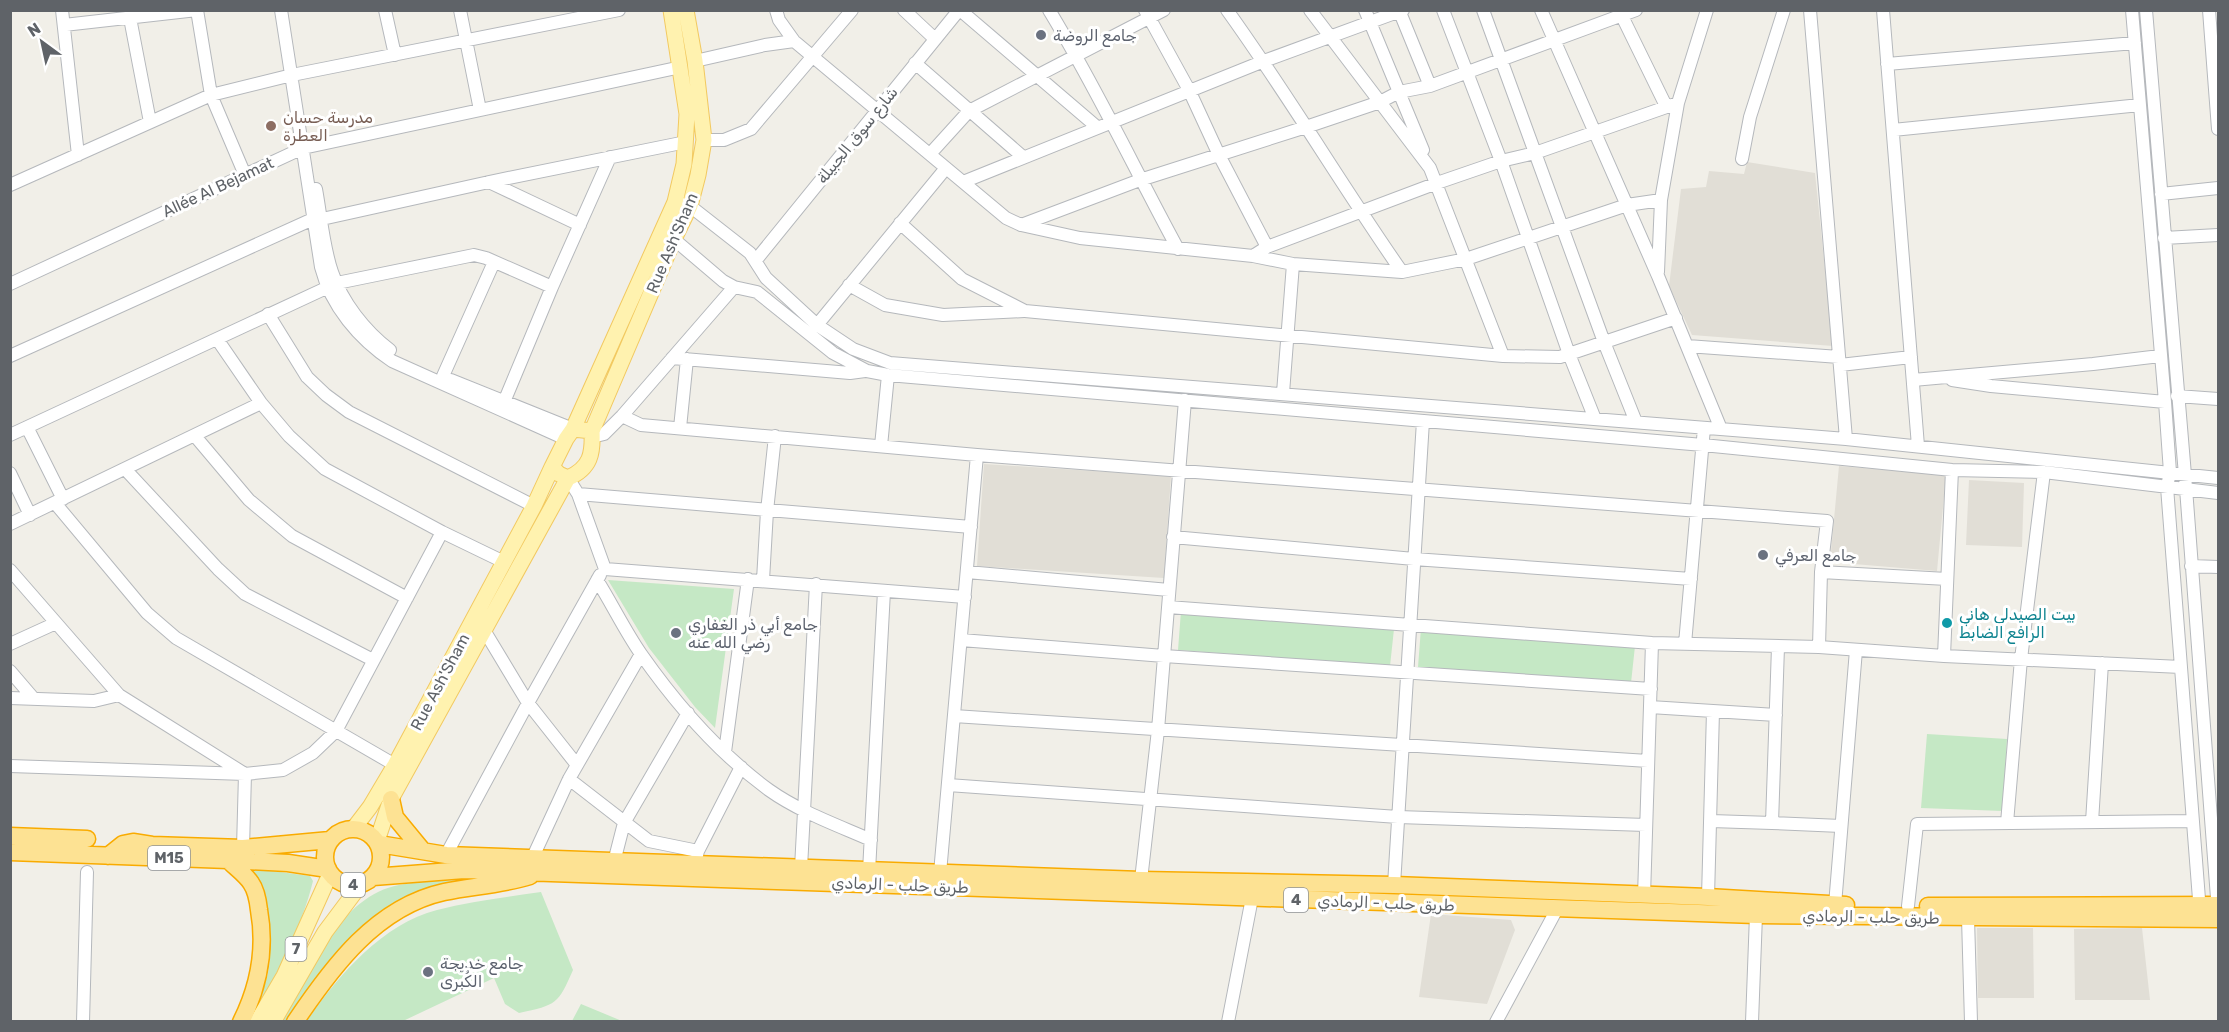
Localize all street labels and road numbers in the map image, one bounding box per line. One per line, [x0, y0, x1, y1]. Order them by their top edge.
street label: شارع سوق الجبيلة [812, 83, 903, 188]
street label: Allée Al Bejamat [160, 153, 276, 221]
street label: Rue Ash'Sham [642, 190, 702, 296]
street label: Rue Ash'Sham [407, 630, 473, 734]
road number: M15 [148, 846, 190, 870]
road number: 4 [341, 873, 365, 897]
street label: طريق حلب - الرمادي [831, 873, 969, 899]
road number: 4 [1284, 888, 1308, 912]
street label: طريق حلب - الرمادي [1317, 891, 1455, 917]
street label: طريق حلب - الرمادي [1802, 906, 1940, 930]
road number: 7 [286, 937, 306, 961]

